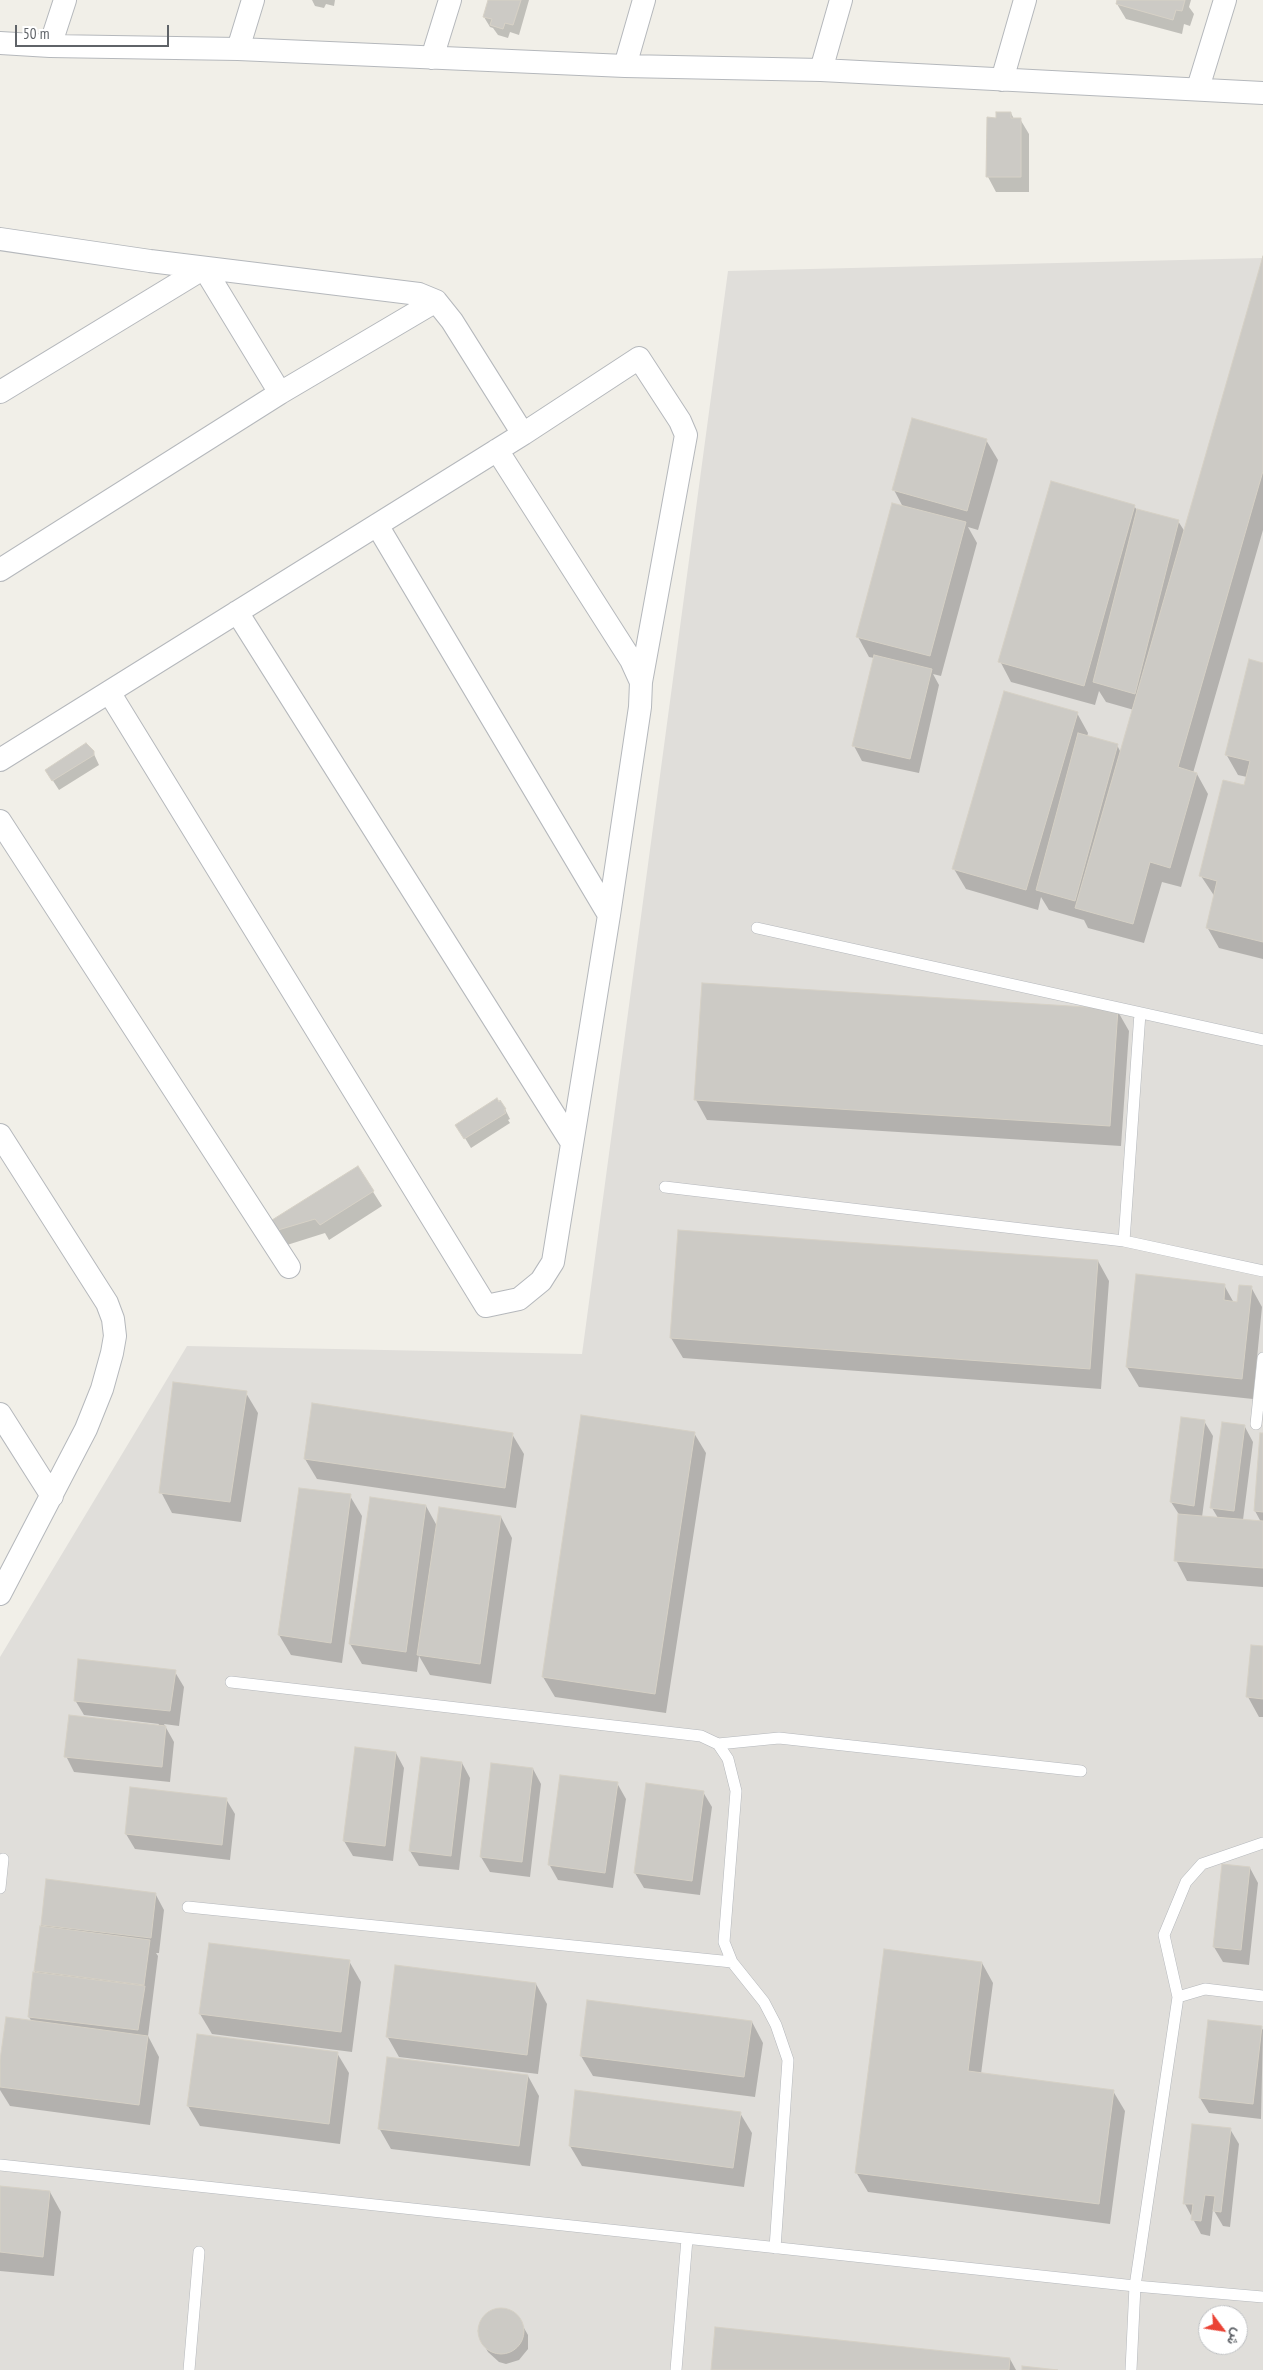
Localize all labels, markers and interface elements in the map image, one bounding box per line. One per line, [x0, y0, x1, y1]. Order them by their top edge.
scale bar [18, 15, 171, 47]
text: 50 m [23, 24, 49, 43]
north arrow [1198, 2305, 1248, 2355]
text: ش [1223, 2325, 1247, 2349]

